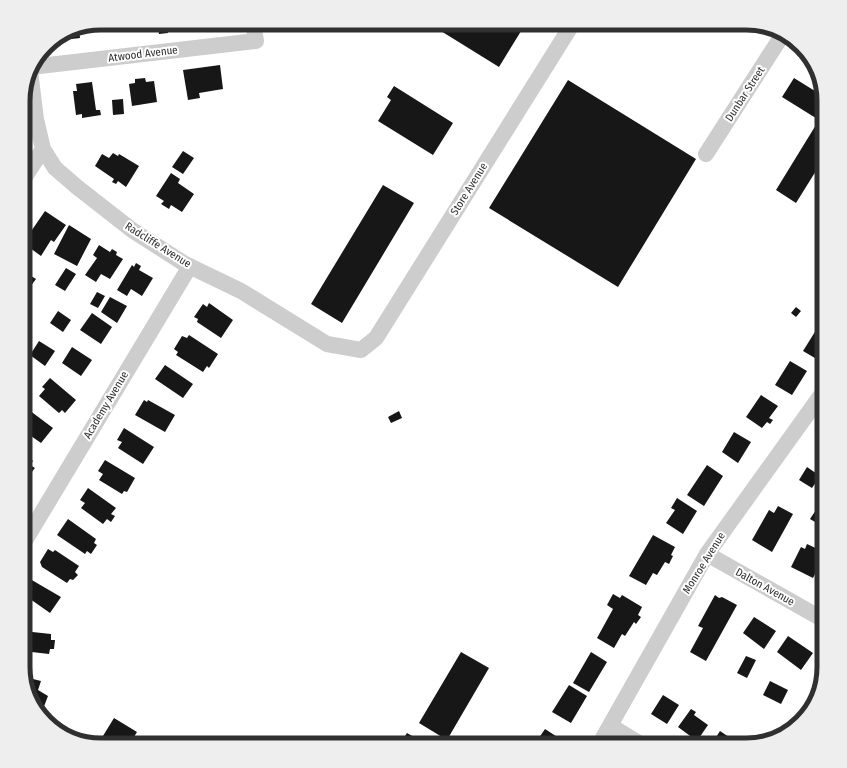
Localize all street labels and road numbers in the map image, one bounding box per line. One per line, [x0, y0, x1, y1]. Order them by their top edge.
street label: Atwood Avenue [108, 43, 178, 65]
street label: Dunbar Street [723, 64, 768, 124]
street label: Store Avenue [448, 160, 490, 218]
street label: Radcliffe Avenue [123, 220, 193, 270]
street label: Academy Avenue [81, 369, 131, 441]
street label: Monroe Avenue [680, 530, 728, 596]
street label: Dalton Avenue [733, 566, 797, 608]

